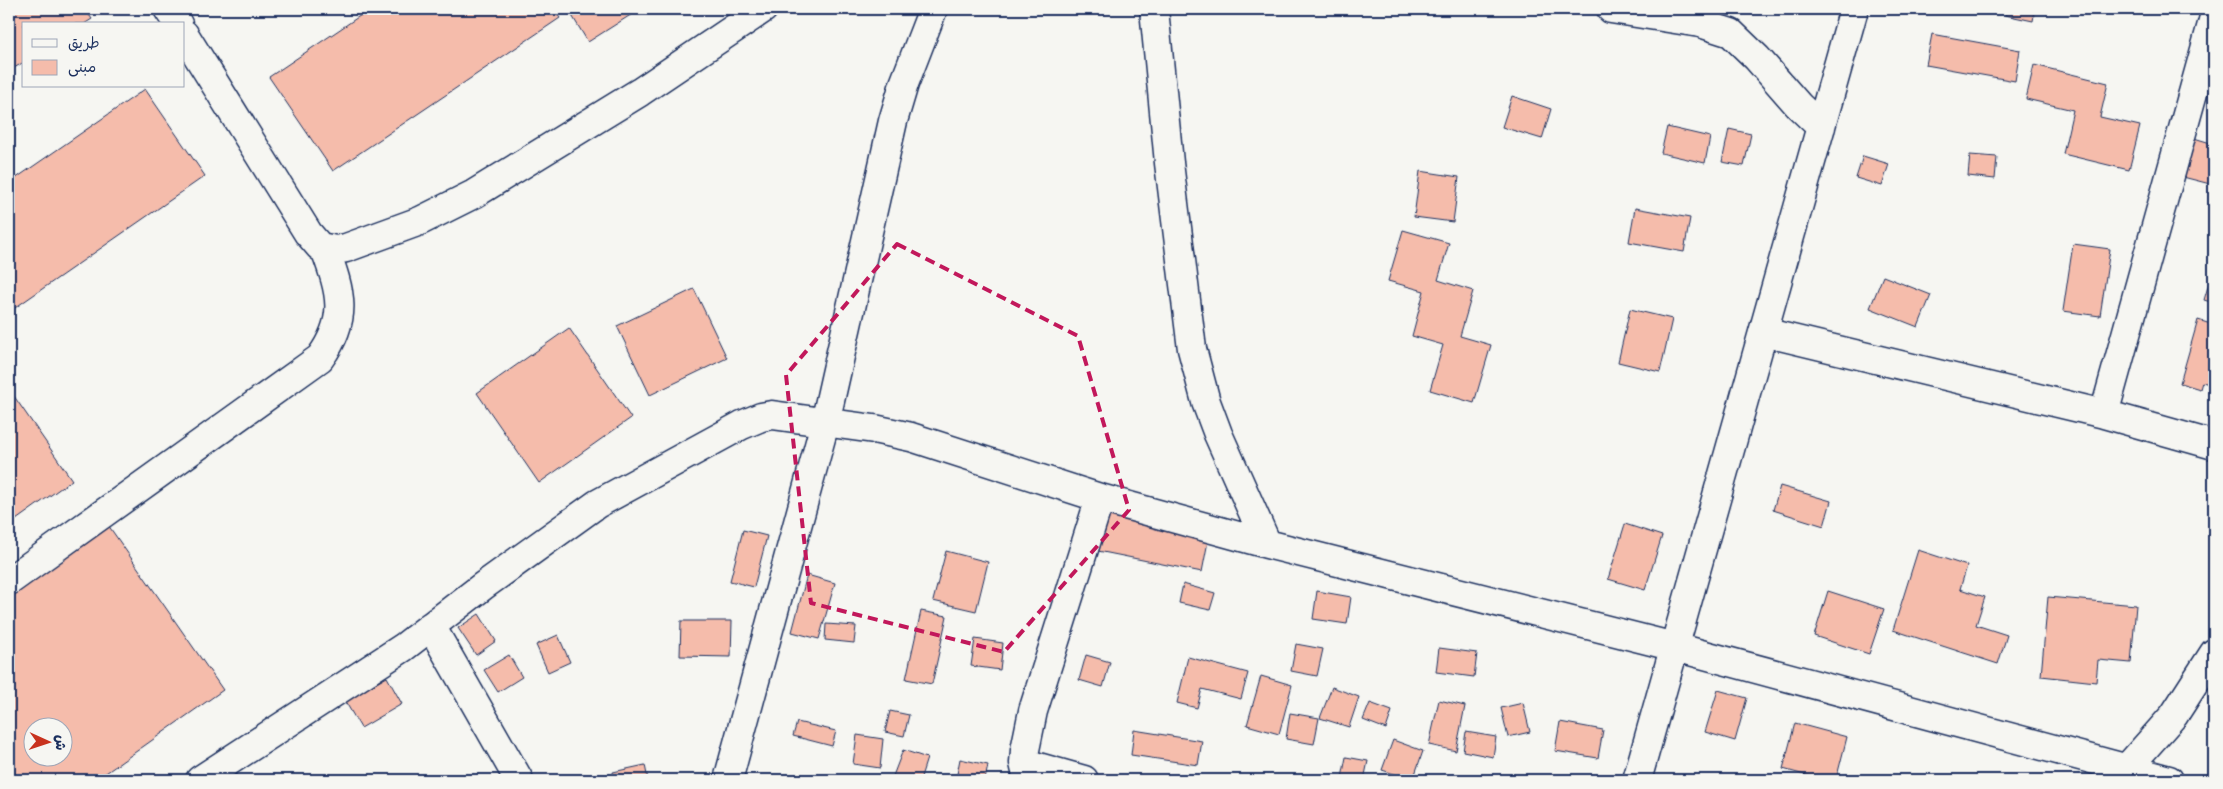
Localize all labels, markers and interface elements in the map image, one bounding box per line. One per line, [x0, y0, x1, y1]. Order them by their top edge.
legend [22, 22, 185, 88]
text: طريق [68, 30, 100, 53]
text: مبنى [68, 54, 96, 77]
north arrow [22, 716, 72, 766]
text: ش [51, 734, 72, 751]

